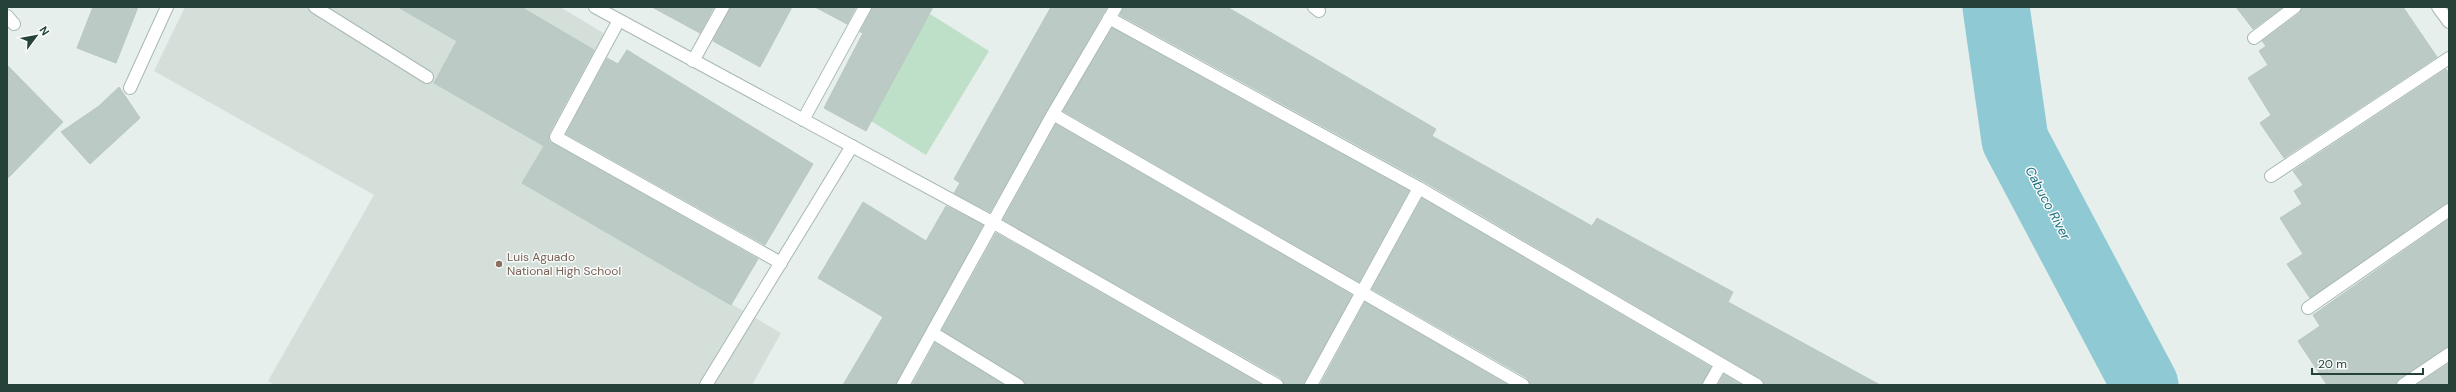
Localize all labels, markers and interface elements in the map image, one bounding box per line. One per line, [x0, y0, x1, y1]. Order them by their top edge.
north arrow [16, 16, 56, 56]
text: N [36, 24, 53, 38]
water label: Cabuco River [2022, 163, 2075, 244]
place label: Luis Aguado National High School [507, 249, 621, 279]
marker: Luis Aguado National High School [494, 259, 504, 269]
scale bar [2312, 350, 2423, 376]
text: 20 m [2318, 356, 2347, 372]

